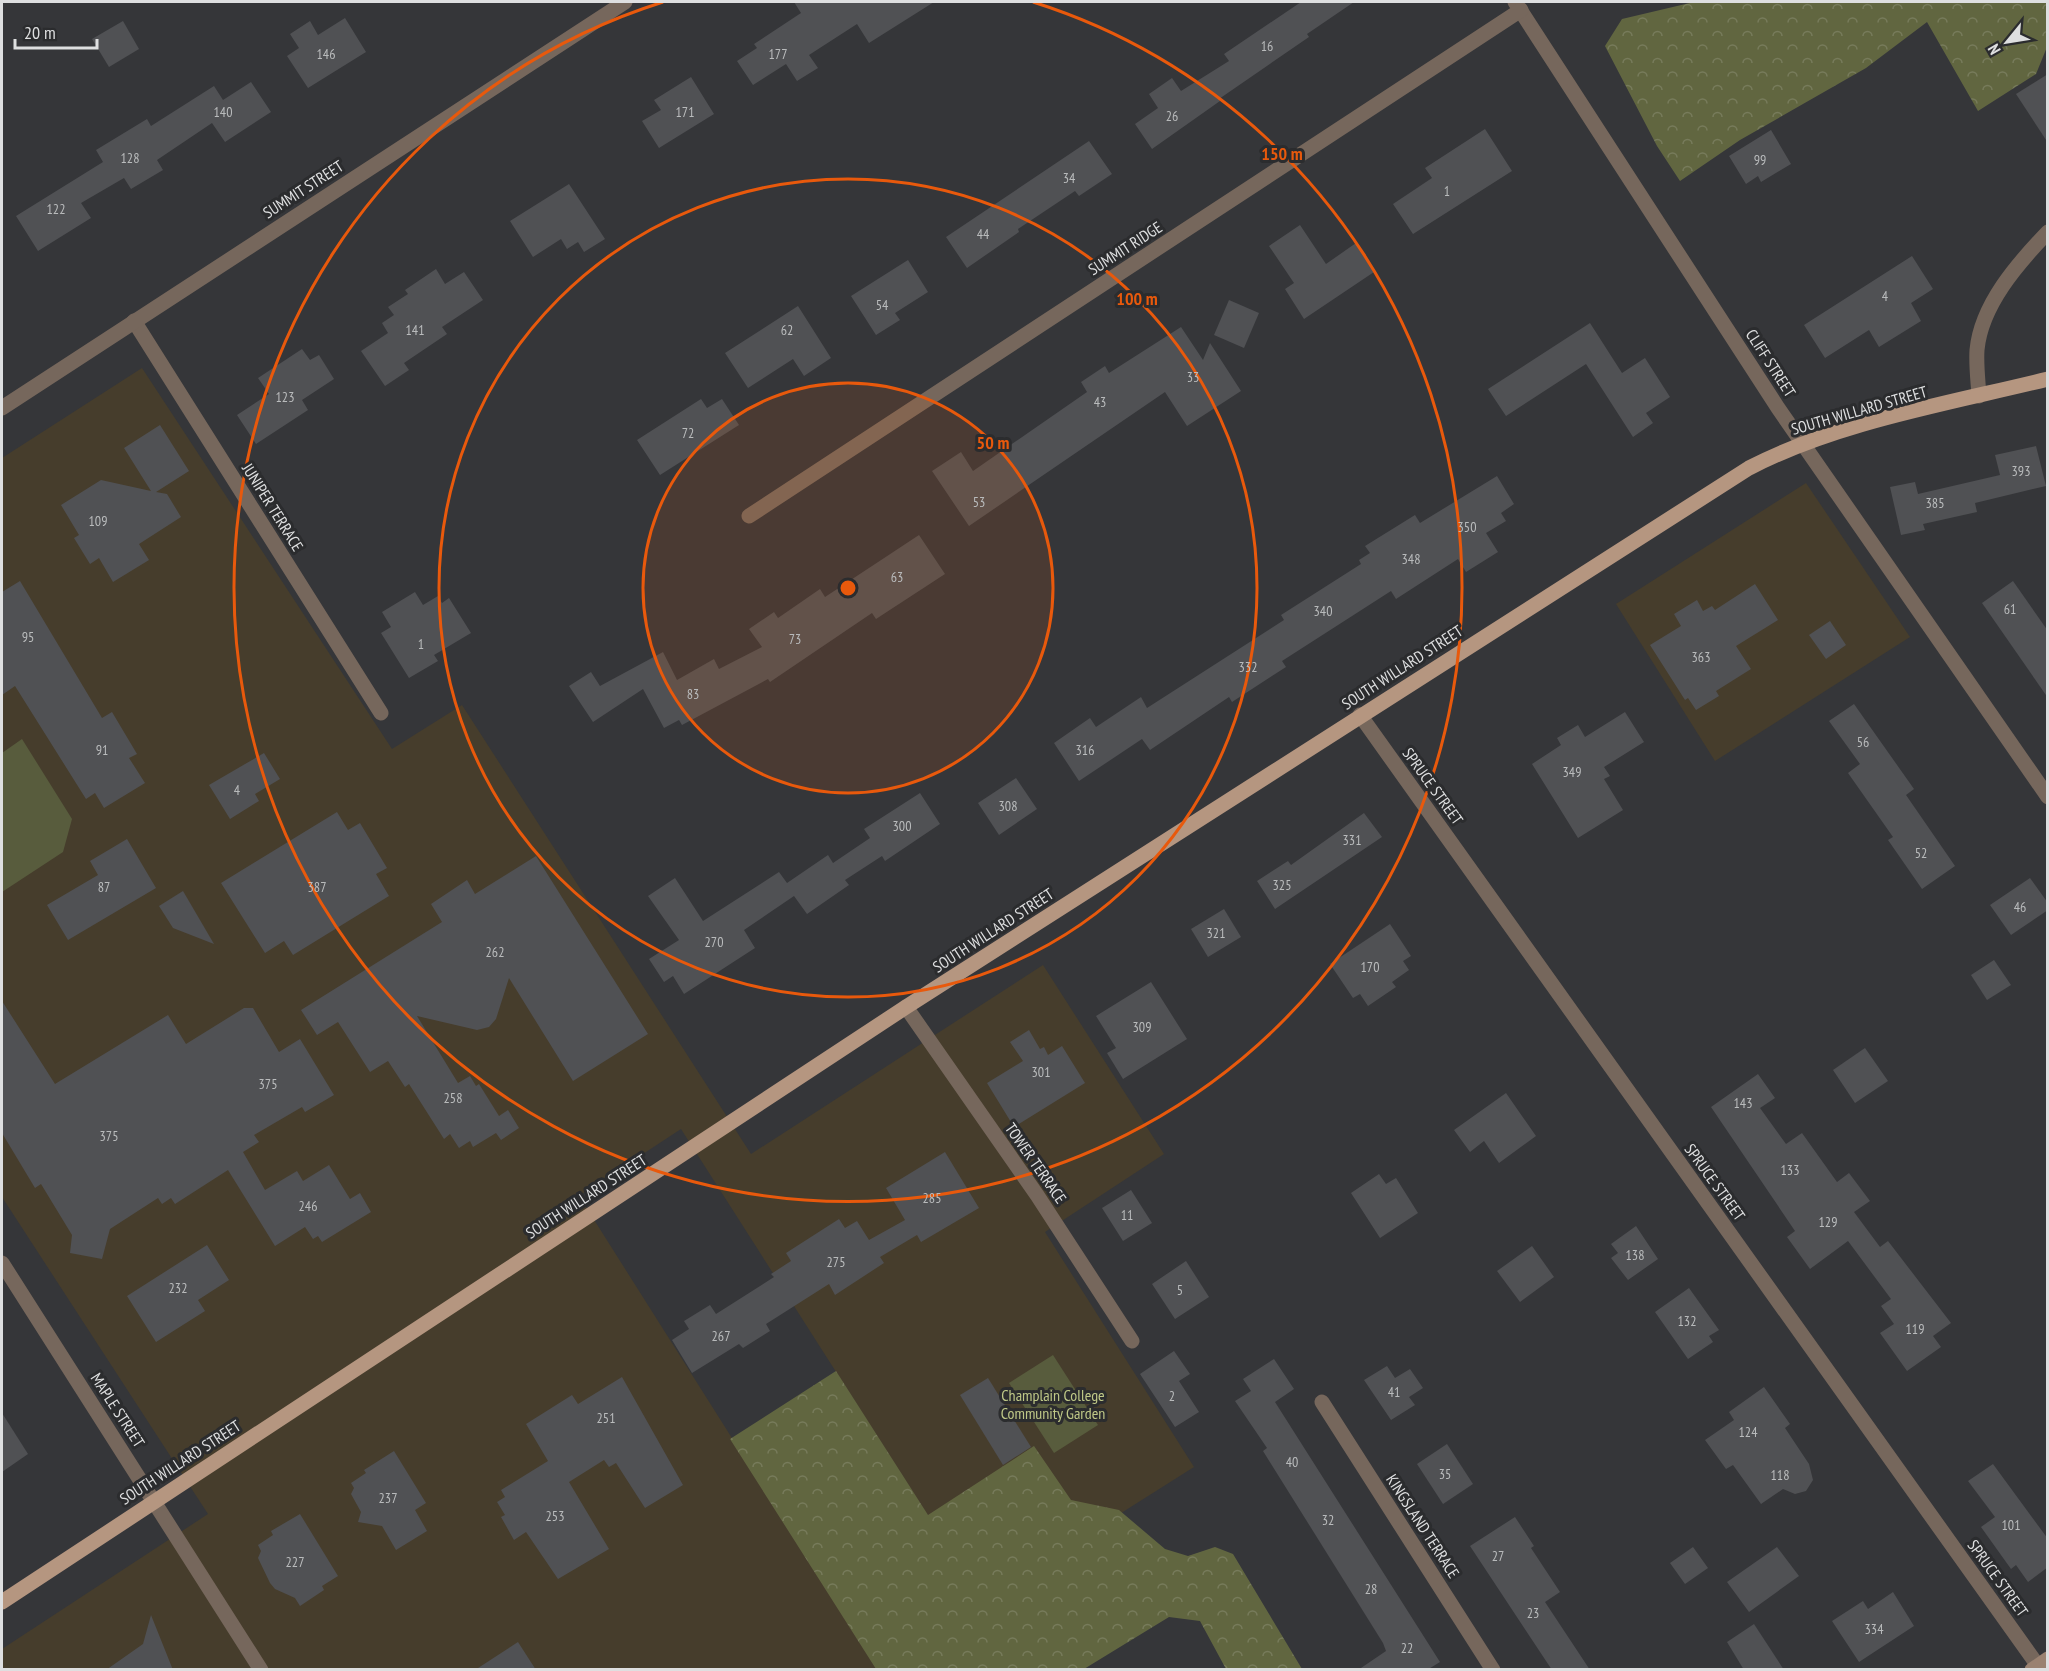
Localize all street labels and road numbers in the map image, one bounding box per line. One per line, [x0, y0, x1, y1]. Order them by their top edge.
street label: SUMMIT STREET [259, 156, 347, 222]
street label: SUMMIT RIDGE [1084, 217, 1166, 279]
street label: CLIFF STREET [1742, 325, 1800, 401]
street label: SOUTH WILLARD STREET [1789, 381, 1929, 439]
street label: JUNIPER TERRACE [238, 459, 308, 555]
street label: SOUTH WILLARD STREET [1338, 620, 1466, 714]
street label: SPRUCE STREET [1398, 744, 1468, 828]
street label: SOUTH WILLARD STREET [929, 883, 1057, 977]
street label: TOWER TERRACE [1001, 1119, 1071, 1207]
street label: SPRUCE STREET [1680, 1140, 1750, 1224]
street label: SOUTH WILLARD STREET [522, 1149, 650, 1243]
street label: MAPLE STREET [87, 1369, 149, 1451]
street label: SOUTH WILLARD STREET [116, 1415, 244, 1509]
street label: KINGSLAND TERRACE [1382, 1470, 1464, 1582]
street label: SPRUCE STREET [1963, 1536, 2033, 1620]

